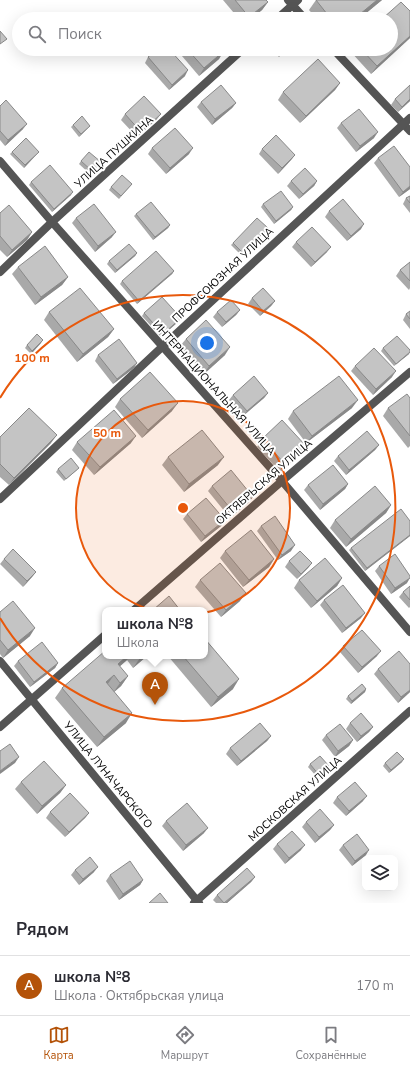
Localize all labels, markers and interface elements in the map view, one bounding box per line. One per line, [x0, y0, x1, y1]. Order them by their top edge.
search box [12, 12, 398, 56]
icon: search [26, 23, 48, 45]
text: Поиск [58, 24, 102, 44]
street label: УЛИЦА ПУШКИНА [71, 112, 157, 192]
street label: ПРОФСОЮЗНАЯ УЛИЦА [169, 224, 277, 326]
street label: ИНТЕРНАЦИОНАЛЬНАЯ УЛИЦА [149, 317, 279, 459]
your location [197, 333, 217, 353]
text: 100 m [14, 350, 50, 366]
text: 50 m [93, 425, 121, 441]
street label: ОКТЯБРЬСКАЯ УЛИЦА [212, 436, 316, 528]
centre of rings [176, 501, 190, 515]
popup [102, 607, 208, 659]
text: школа №8 [117, 614, 193, 634]
text: Школа [117, 634, 159, 652]
pin: A [142, 672, 168, 705]
street label: УЛИЦА ЛУНАЧАРСКОГО [60, 718, 156, 832]
street label: МОСКОВСКАЯ УЛИЦА [245, 753, 345, 845]
map controls [362, 855, 398, 891]
button: layers [362, 855, 398, 891]
text: Рядом [16, 918, 69, 941]
text: школа №8 [54, 967, 131, 987]
text: A [24, 977, 34, 995]
text: 170 m [356, 977, 394, 995]
text: Школа · Октябрьская улица [54, 987, 224, 1005]
tab: Карта [43, 1024, 74, 1063]
tab: Маршрут [161, 1024, 209, 1063]
tab: Сохранённые [295, 1024, 367, 1063]

